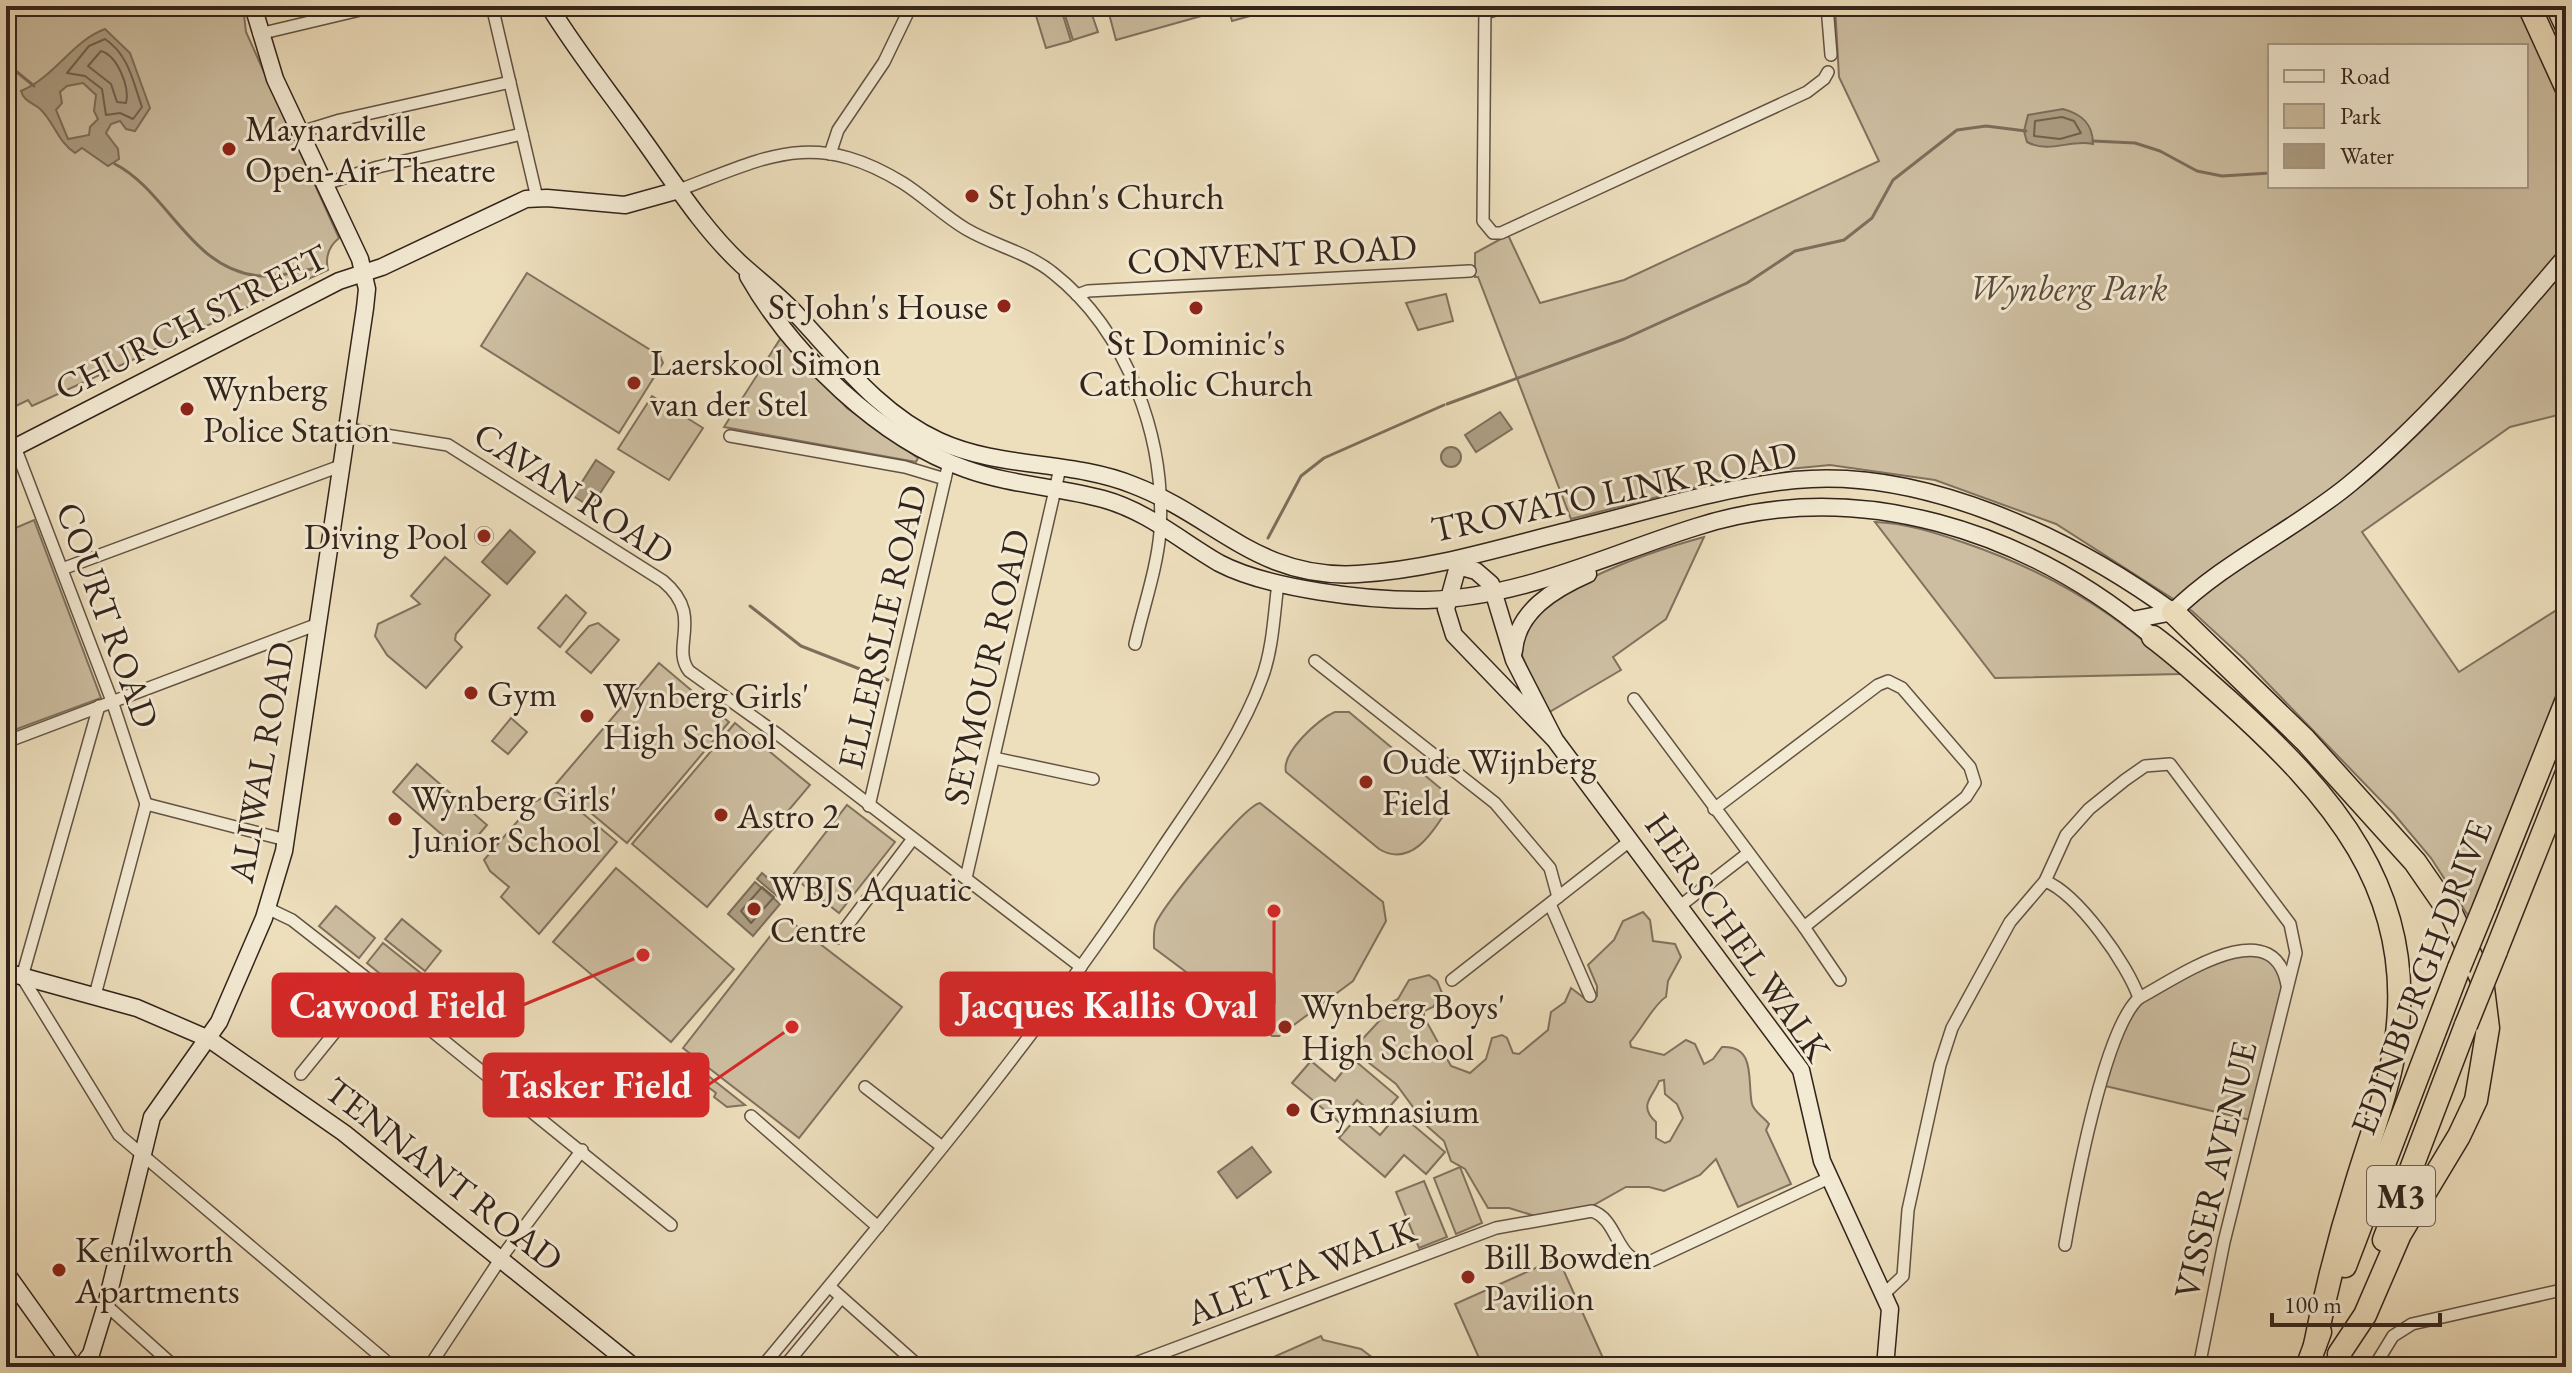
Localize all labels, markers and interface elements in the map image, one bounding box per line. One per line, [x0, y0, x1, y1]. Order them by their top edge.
legend [2268, 44, 2528, 188]
text: Road [2340, 60, 2391, 91]
text: Park [2340, 100, 2382, 131]
place label: Maynardville Open-Air Theatre [245, 105, 495, 193]
marker: Maynardville Open-Air Theatre [220, 140, 238, 158]
text: Water [2340, 140, 2394, 171]
place label: St John's Church [988, 173, 1225, 220]
marker: St John's Church [963, 187, 981, 205]
street label: CONVENT ROAD [1126, 223, 1418, 285]
street label: CHURCH STREET [47, 233, 336, 411]
park label: Wynberg Park [1968, 264, 2168, 311]
place label: St John's House [768, 283, 988, 330]
marker: St John's House [995, 297, 1013, 315]
marker: St Dominic's Catholic Church [1187, 299, 1205, 317]
place label: St Dominic's Catholic Church [1079, 319, 1313, 407]
place label: Laerskool Simon van der Stel [650, 339, 881, 427]
place label: Wynberg Police Station [203, 365, 390, 453]
marker: Laerskool Simon van der Stel [625, 374, 643, 392]
marker: Wynberg Police Station [178, 400, 196, 418]
street label: CAVAN ROAD [465, 411, 683, 575]
street label: TROVATO LINK ROAD [1427, 429, 1801, 553]
street label: ELLERSLIE ROAD [826, 480, 938, 774]
street label: COURT ROAD [45, 496, 171, 734]
place label: Diving Pool [304, 513, 468, 560]
street label: SEYMOUR ROAD [931, 525, 1041, 809]
marker: Diving Pool [475, 527, 493, 545]
street label: ALIWAL ROAD [217, 638, 305, 887]
place label: Gym [487, 670, 557, 717]
place label: Wynberg Girls' High School [603, 672, 809, 760]
marker: Gym [462, 684, 480, 702]
marker: Wynberg Girls' High School [578, 707, 596, 725]
place label: Oude Wijnberg Field [1382, 738, 1597, 826]
marker: Oude Wijnberg Field [1357, 773, 1375, 791]
place label: Wynberg Girls' Junior School [408, 775, 617, 863]
place label: Astro 2 [736, 792, 839, 839]
street label: HERSCHEL WALK [1634, 803, 1842, 1071]
marker: Astro 2 [712, 806, 730, 824]
marker: Wynberg Girls' Junior School [386, 810, 404, 828]
street label: EDINBURGH DRIVE [2339, 813, 2503, 1141]
place label: WBJS Aquatic Centre [770, 865, 972, 953]
marker: WBJS Aquatic Centre [745, 900, 763, 918]
callout: Jacques Kallis Oval [941, 973, 1274, 1035]
callout: Cawood Field [273, 974, 523, 1036]
text: Cawood Field [289, 980, 507, 1029]
text: Jacques Kallis Oval [954, 980, 1258, 1029]
place label: Wynberg Boys' High School [1301, 983, 1505, 1071]
marker: Wynberg Boys' High School [1276, 1018, 1294, 1036]
street label: VISSER AVENUE [2163, 1037, 2267, 1303]
callout: Tasker Field [484, 1054, 708, 1116]
text: Tasker Field [500, 1060, 692, 1109]
street label: TENNANT ROAD [315, 1066, 573, 1282]
place label: Gymnasium [1309, 1087, 1480, 1134]
marker: Gymnasium [1284, 1101, 1302, 1119]
road number: M3 [2367, 1166, 2435, 1226]
street label: ALETTA WALK [1179, 1205, 1423, 1337]
place label: Kenilworth Apartments [74, 1226, 240, 1314]
place label: Bill Bowden Pavilion [1484, 1233, 1652, 1321]
marker: Kenilworth Apartments [50, 1261, 68, 1279]
marker: Bill Bowden Pavilion [1459, 1268, 1477, 1286]
scale bar [2272, 1277, 2440, 1327]
text: 100 m [2284, 1289, 2342, 1320]

